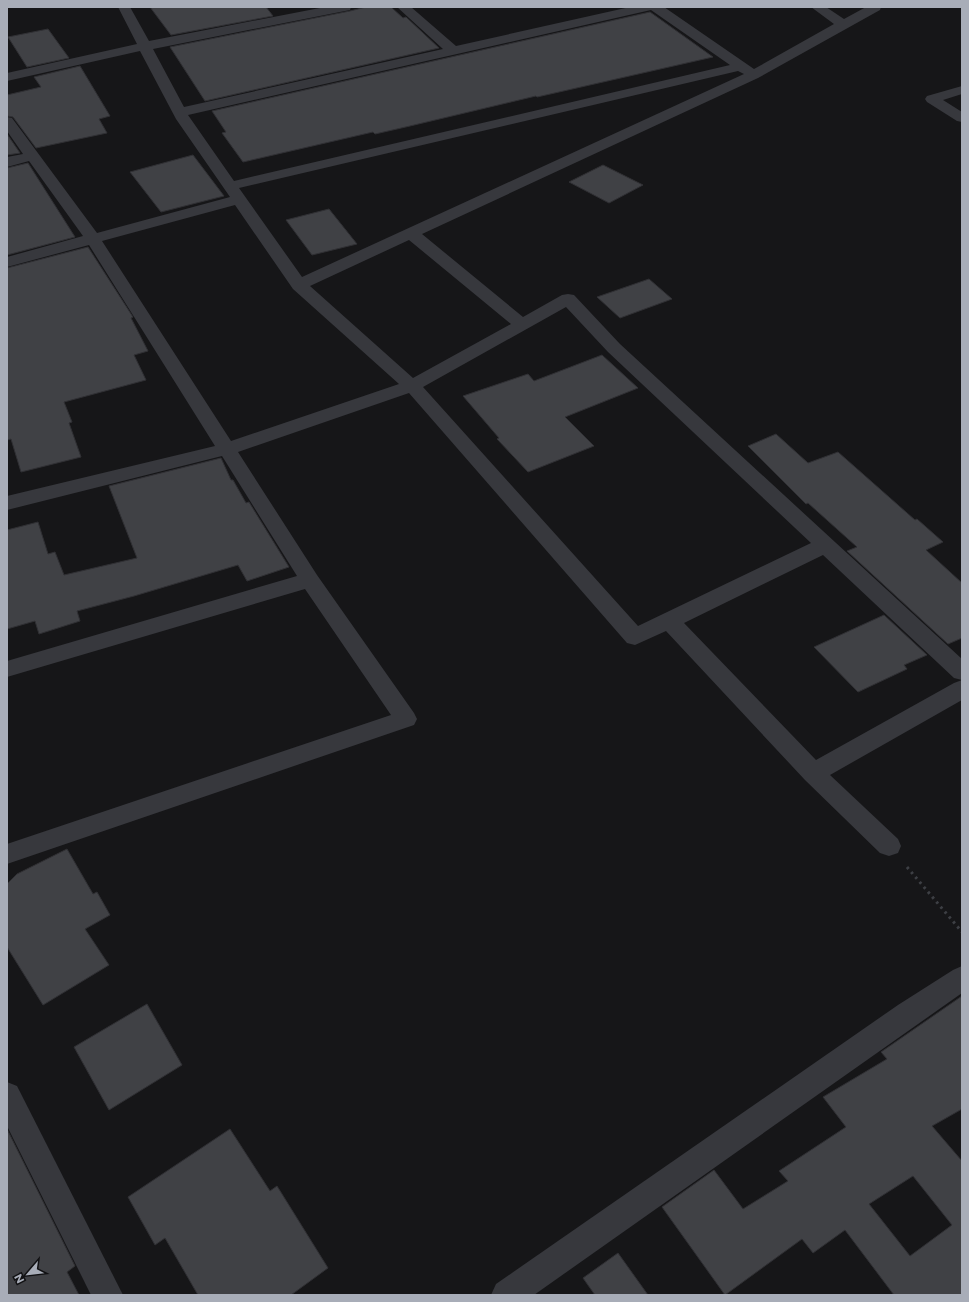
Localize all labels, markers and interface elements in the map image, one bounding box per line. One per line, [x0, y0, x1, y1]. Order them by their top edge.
north arrow [8, 1254, 48, 1294]
text: N [11, 1271, 27, 1286]

